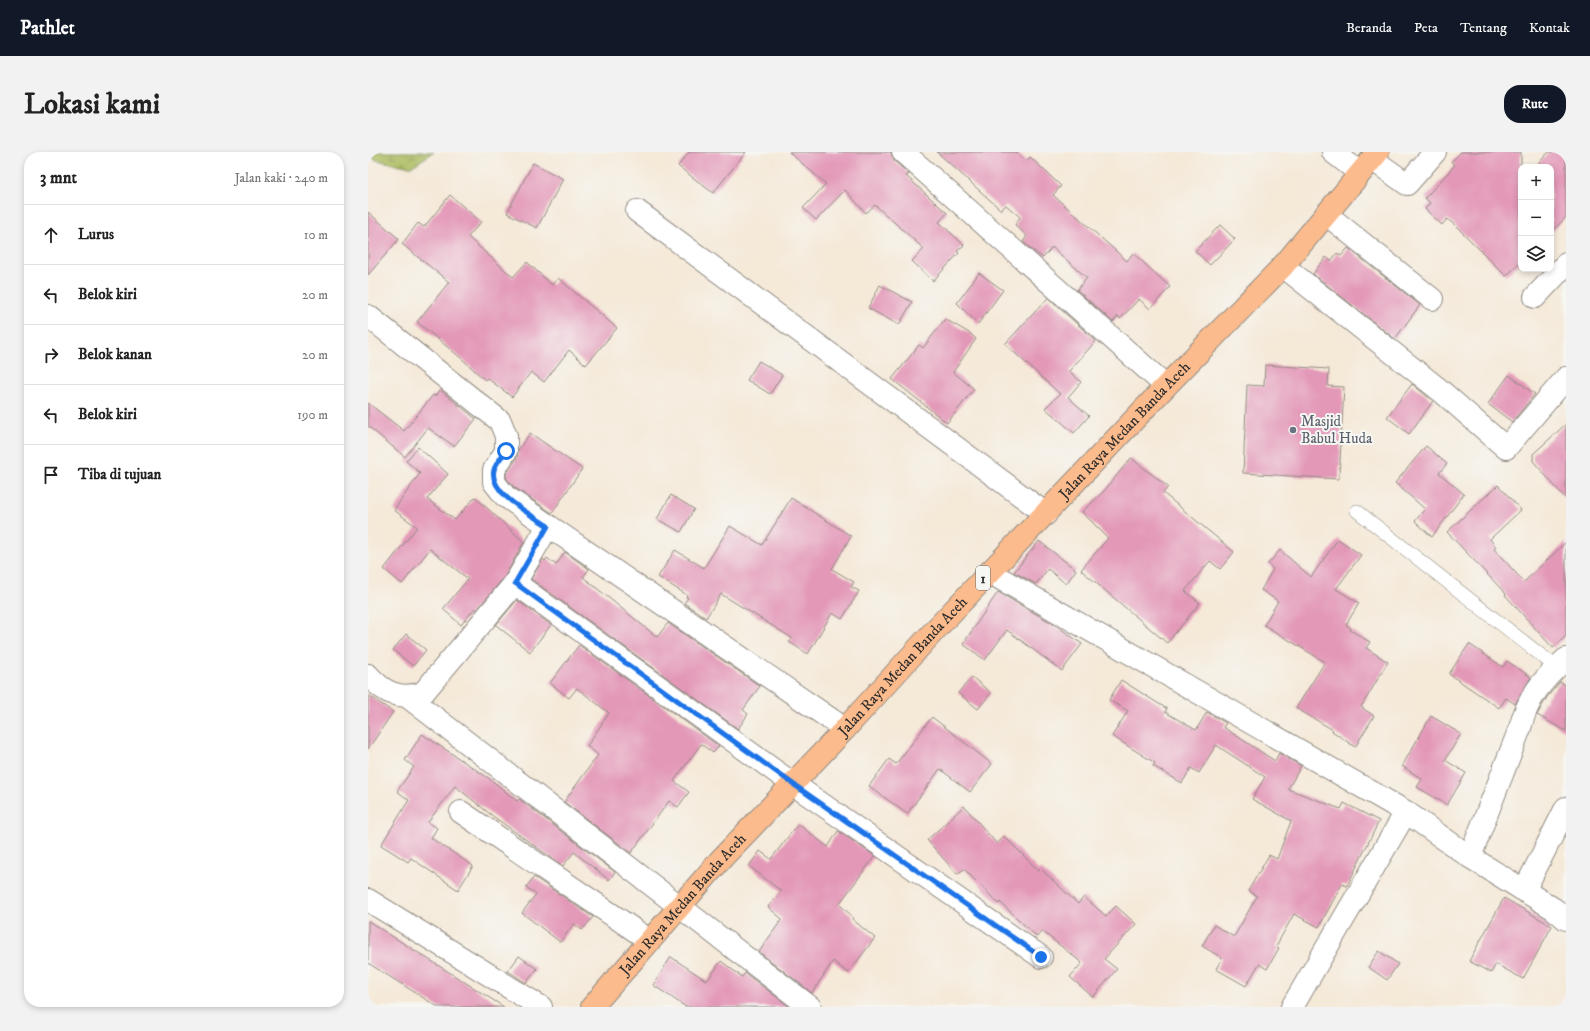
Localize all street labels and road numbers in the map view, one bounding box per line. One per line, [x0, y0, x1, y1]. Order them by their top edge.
street label: Jalan Raya Medan Banda Aceh [1054, 358, 1195, 505]
road number: 1 [976, 566, 990, 590]
street label: Jalan Raya Medan Banda Aceh [833, 593, 972, 742]
street label: Jalan Raya Medan Banda Aceh [614, 830, 750, 981]

